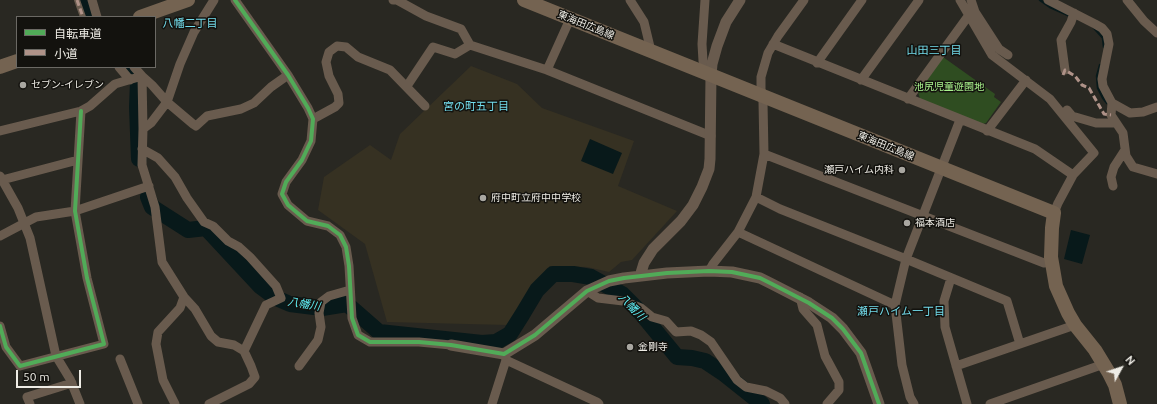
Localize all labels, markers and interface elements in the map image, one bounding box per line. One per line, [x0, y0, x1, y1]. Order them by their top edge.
street label: 東海田広島線 [556, 8, 616, 42]
legend [16, 16, 156, 68]
district label: 八幡二丁目 [163, 16, 217, 30]
text: 自転車道 [54, 27, 102, 40]
district label: 山田三丁目 [907, 43, 961, 57]
text: 小道 [54, 47, 78, 60]
place label: セブン-イレブン [31, 79, 104, 91]
marker: セブン-イレブン [18, 80, 28, 90]
park label: 池尻児童遊園地 [914, 81, 984, 93]
district label: 宮の町五丁目 [443, 99, 509, 113]
street label: 東海田広島線 [856, 129, 916, 163]
place label: 瀬戸ハイム内科 [824, 164, 894, 176]
marker: 瀬戸ハイム内科 [897, 165, 907, 175]
place label: 府中町立府中中学校 [491, 192, 581, 204]
marker: 府中町立府中中学校 [478, 193, 488, 203]
place label: 福本酒店 [915, 217, 955, 229]
marker: 福本酒店 [902, 218, 912, 228]
water label: 八幡川 [616, 291, 648, 323]
water label: 八幡川 [287, 295, 321, 313]
district label: 瀬戸ハイム一丁目 [857, 304, 945, 318]
place label: 金剛寺 [638, 341, 668, 353]
marker: 金剛寺 [625, 342, 635, 352]
north arrow [1101, 348, 1141, 388]
text: N [1123, 353, 1137, 367]
scale bar [18, 362, 83, 388]
text: 50 m [23, 370, 50, 383]

